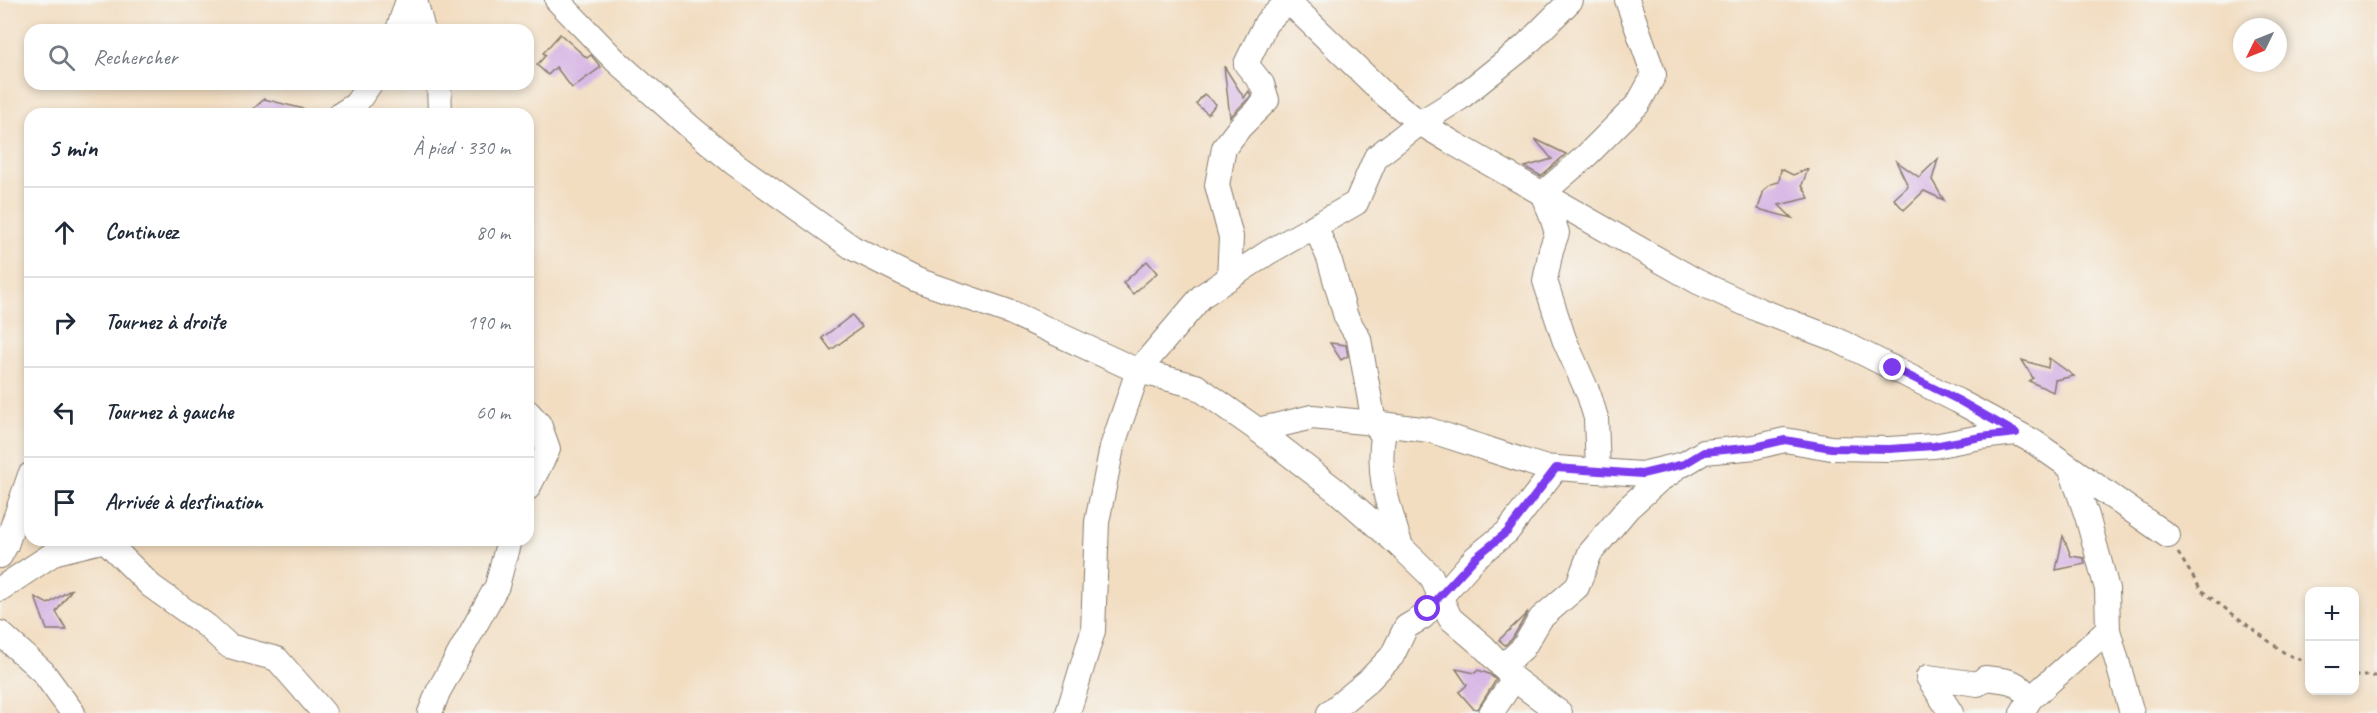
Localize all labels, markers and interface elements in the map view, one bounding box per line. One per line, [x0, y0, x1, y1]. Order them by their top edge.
north arrow [2233, 18, 2287, 72]
search box [24, 24, 534, 90]
icon: search [45, 41, 78, 74]
text: Rechercher [93, 43, 177, 71]
text: 5 min [48, 131, 97, 164]
text: À pied · 330 m [413, 135, 510, 160]
icon: ahead [48, 216, 81, 249]
text: Continuez [105, 218, 178, 246]
text: 80 m [476, 220, 510, 245]
icon: right [48, 306, 81, 339]
text: Tournez à droite [105, 308, 225, 336]
text: 190 m [467, 310, 510, 335]
route end [1879, 354, 1905, 380]
icon: left [48, 396, 81, 429]
text: Tournez à gauche [105, 398, 233, 426]
text: 60 m [476, 400, 510, 425]
icon: arrive [48, 486, 81, 519]
text: Arrivée à destination [105, 488, 263, 516]
map controls [2305, 587, 2359, 695]
button: + [2305, 587, 2359, 641]
route start [1414, 595, 1440, 621]
button: − [2305, 641, 2359, 695]

